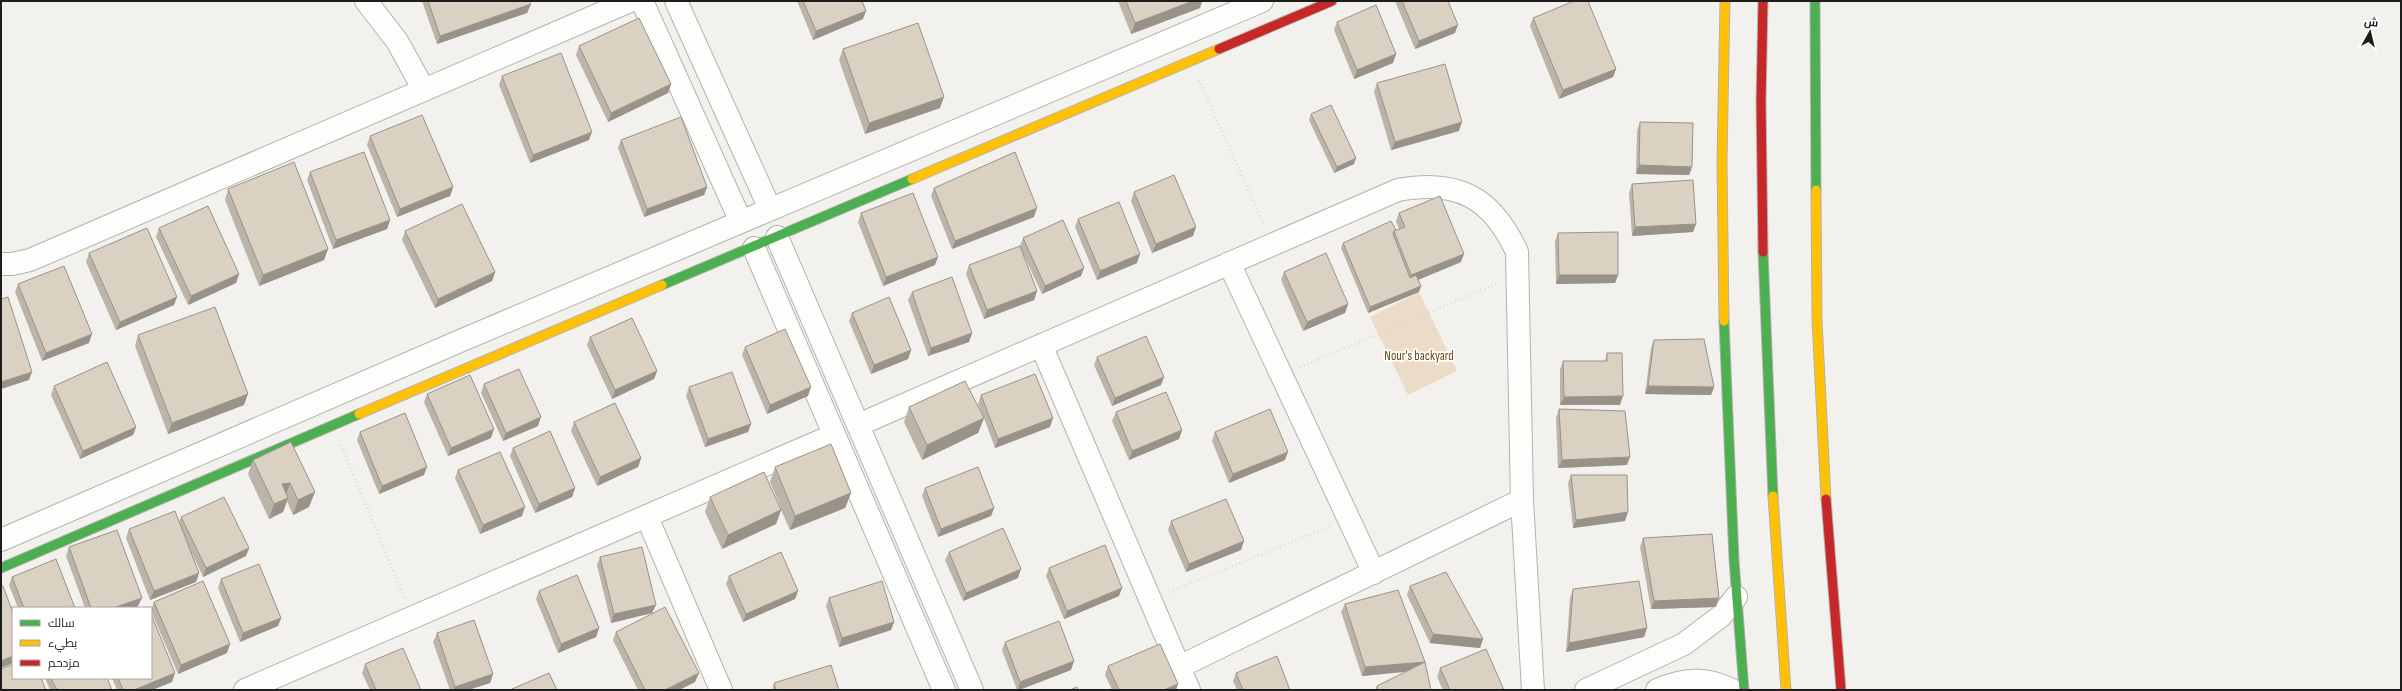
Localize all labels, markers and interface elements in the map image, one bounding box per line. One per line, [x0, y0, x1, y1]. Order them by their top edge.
north arrow [2350, 12, 2390, 52]
text: ش [2363, 15, 2379, 30]
park label: Nour's backyard [1384, 348, 1454, 364]
legend [12, 607, 152, 679]
text: سالك [48, 616, 75, 631]
text: بطيء [48, 636, 77, 653]
text: مزدحم [48, 656, 80, 671]

